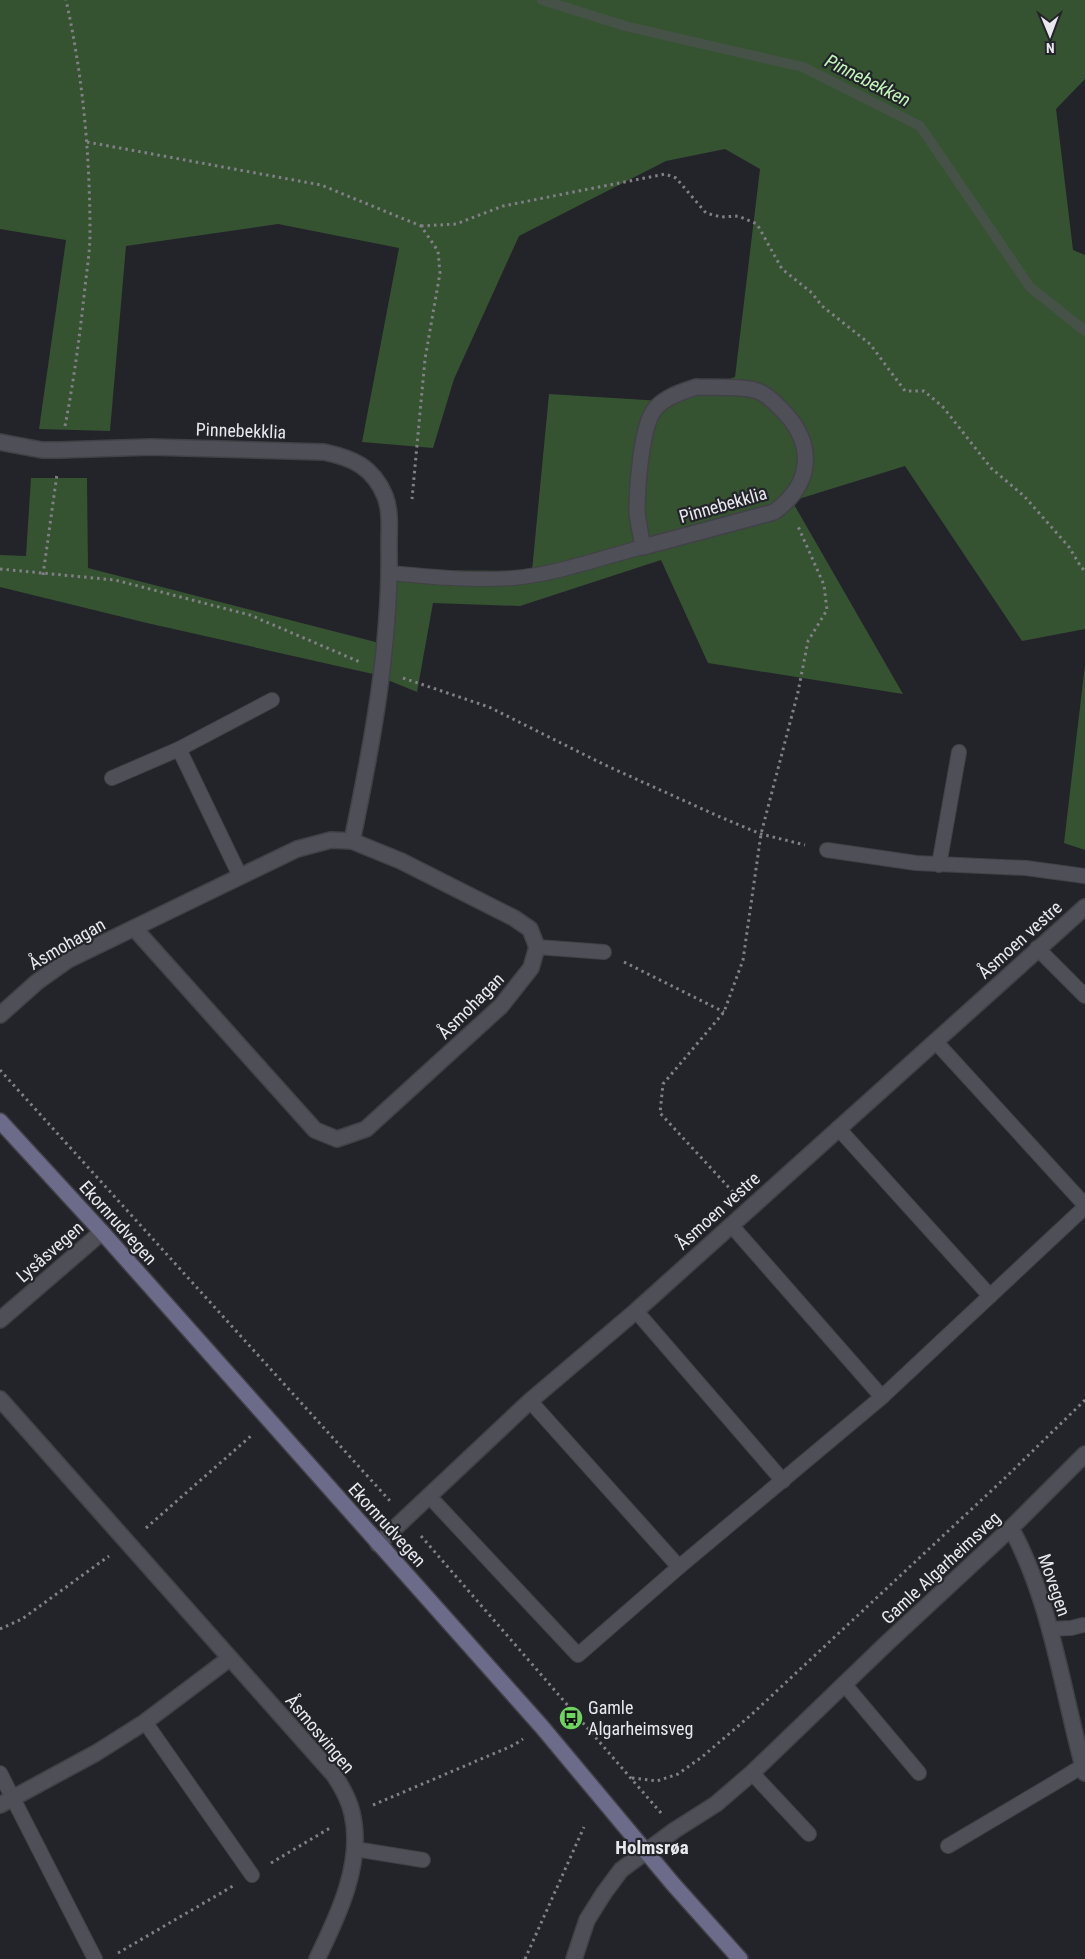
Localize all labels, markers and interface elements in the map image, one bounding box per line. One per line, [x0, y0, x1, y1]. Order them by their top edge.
north arrow [1025, 10, 1075, 60]
text: N [1046, 40, 1055, 56]
water label: Pinnebekken [821, 49, 914, 112]
street label: Pinnebekklia [195, 418, 287, 443]
street label: Pinnebekklia [677, 482, 769, 527]
street label: Åsmoen vestre [973, 896, 1066, 983]
street label: Åsmohagan [24, 912, 109, 974]
street label: Åsmohagan [433, 968, 508, 1043]
street label: Åsmoen vestre [671, 1167, 764, 1254]
street label: Ekornrudvegen [75, 1176, 161, 1269]
street label: Lysåsvegen [12, 1217, 87, 1286]
street label: Ekornrudvegen [344, 1478, 430, 1571]
street label: Gamle Algarheimsveg [877, 1507, 1004, 1628]
street label: Movegen [1034, 1551, 1075, 1619]
street label: Åsmosvingen [281, 1690, 360, 1777]
place label: Gamle Algarheimsveg [588, 1697, 693, 1739]
bus stop icon: Gamle Algarheimsveg [558, 1705, 584, 1731]
district label: Holmsrøa [615, 1836, 689, 1859]

